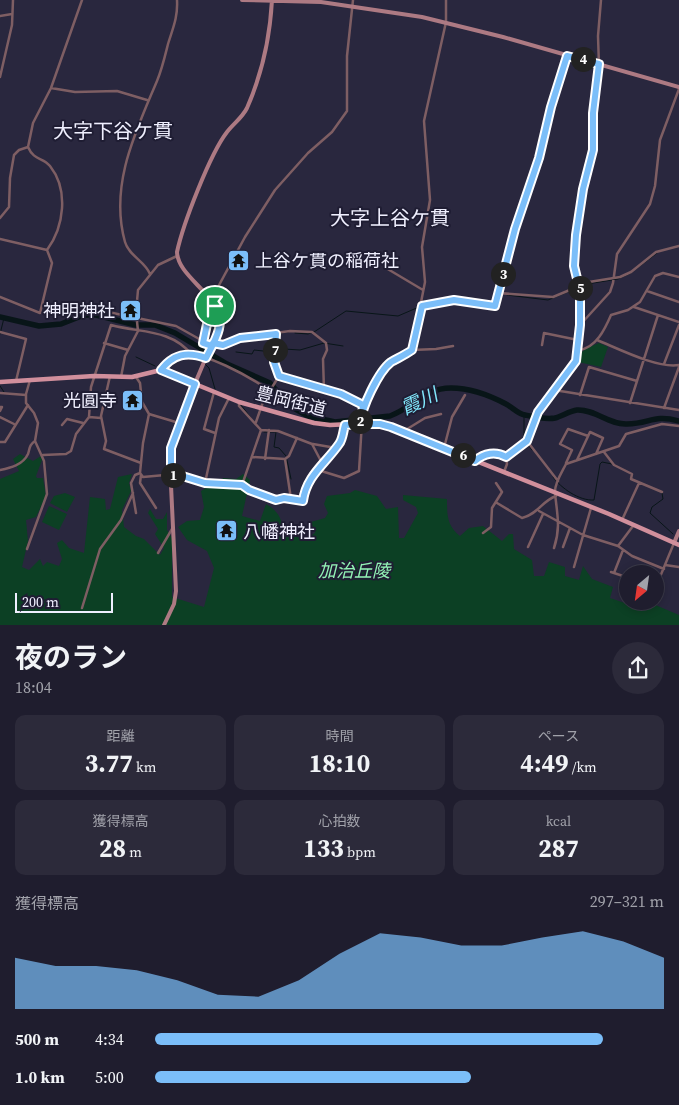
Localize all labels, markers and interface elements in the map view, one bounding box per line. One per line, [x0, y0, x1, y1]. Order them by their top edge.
pin: 4 [570, 46, 596, 72]
text: 4 [580, 49, 587, 69]
district label: 大字下谷ケ貫 [53, 117, 173, 145]
district label: 大字上谷ケ貫 [330, 204, 450, 232]
temple icon: 上谷ケ貫の稲荷社 [227, 248, 251, 272]
place label: 上谷ケ貫の稲荷社 [255, 248, 399, 273]
pin: 3 [490, 262, 516, 286]
text: 3 [500, 264, 507, 284]
pin: 5 [568, 276, 592, 300]
text: 5 [577, 278, 584, 298]
pin [194, 285, 236, 327]
icon: arrive [201, 292, 229, 320]
place label: 神明神社 [43, 298, 115, 323]
temple icon: 神明神社 [119, 298, 143, 322]
pin: 7 [262, 338, 288, 362]
text: 7 [272, 340, 279, 360]
street label: 豊岡街道 [253, 380, 329, 422]
water label: 霞川 [396, 380, 444, 421]
place label: 光圓寺 [63, 388, 117, 413]
temple icon: 光圓寺 [121, 388, 145, 412]
pin: 2 [348, 408, 372, 434]
text: 2 [357, 411, 364, 431]
pin: 6 [450, 442, 476, 468]
text: 6 [460, 445, 467, 465]
pin: 1 [160, 462, 186, 488]
text: 1 [170, 465, 177, 485]
temple icon: 八幡神社 [215, 519, 239, 543]
place label: 八幡神社 [243, 519, 315, 544]
park label: 加治丘陵 [318, 558, 392, 583]
north arrow [619, 565, 664, 610]
map controls [619, 565, 664, 610]
scale bar [15, 590, 112, 613]
text: 200 m [22, 592, 59, 612]
text: 夜のラン [15, 638, 127, 676]
button: share [612, 642, 664, 694]
text: 18:04 [15, 676, 52, 698]
text: 距離 [107, 726, 135, 746]
text: 時間 [326, 726, 354, 746]
text: ペース [538, 726, 579, 746]
text: 3.77 [85, 746, 133, 780]
text: 18:10 [309, 746, 370, 780]
text: 4:49 [520, 746, 569, 780]
text: km [133, 757, 156, 777]
text: /km [569, 757, 597, 777]
text: 獲得標高 [93, 811, 149, 831]
text: 心拍数 [319, 811, 361, 831]
text: kcal [546, 811, 571, 831]
text: 28 [99, 831, 126, 865]
text: 133 [303, 831, 344, 865]
text: 287 [538, 831, 579, 865]
text: m [126, 842, 142, 862]
text: bpm [344, 842, 376, 862]
text: 297–321 m [590, 890, 664, 912]
text: 獲得標高 [15, 892, 79, 914]
text: 500 m [15, 1028, 59, 1050]
text: 4:34 [95, 1028, 124, 1050]
text: 1.0 km [15, 1066, 65, 1088]
text: 5:00 [95, 1066, 124, 1088]

